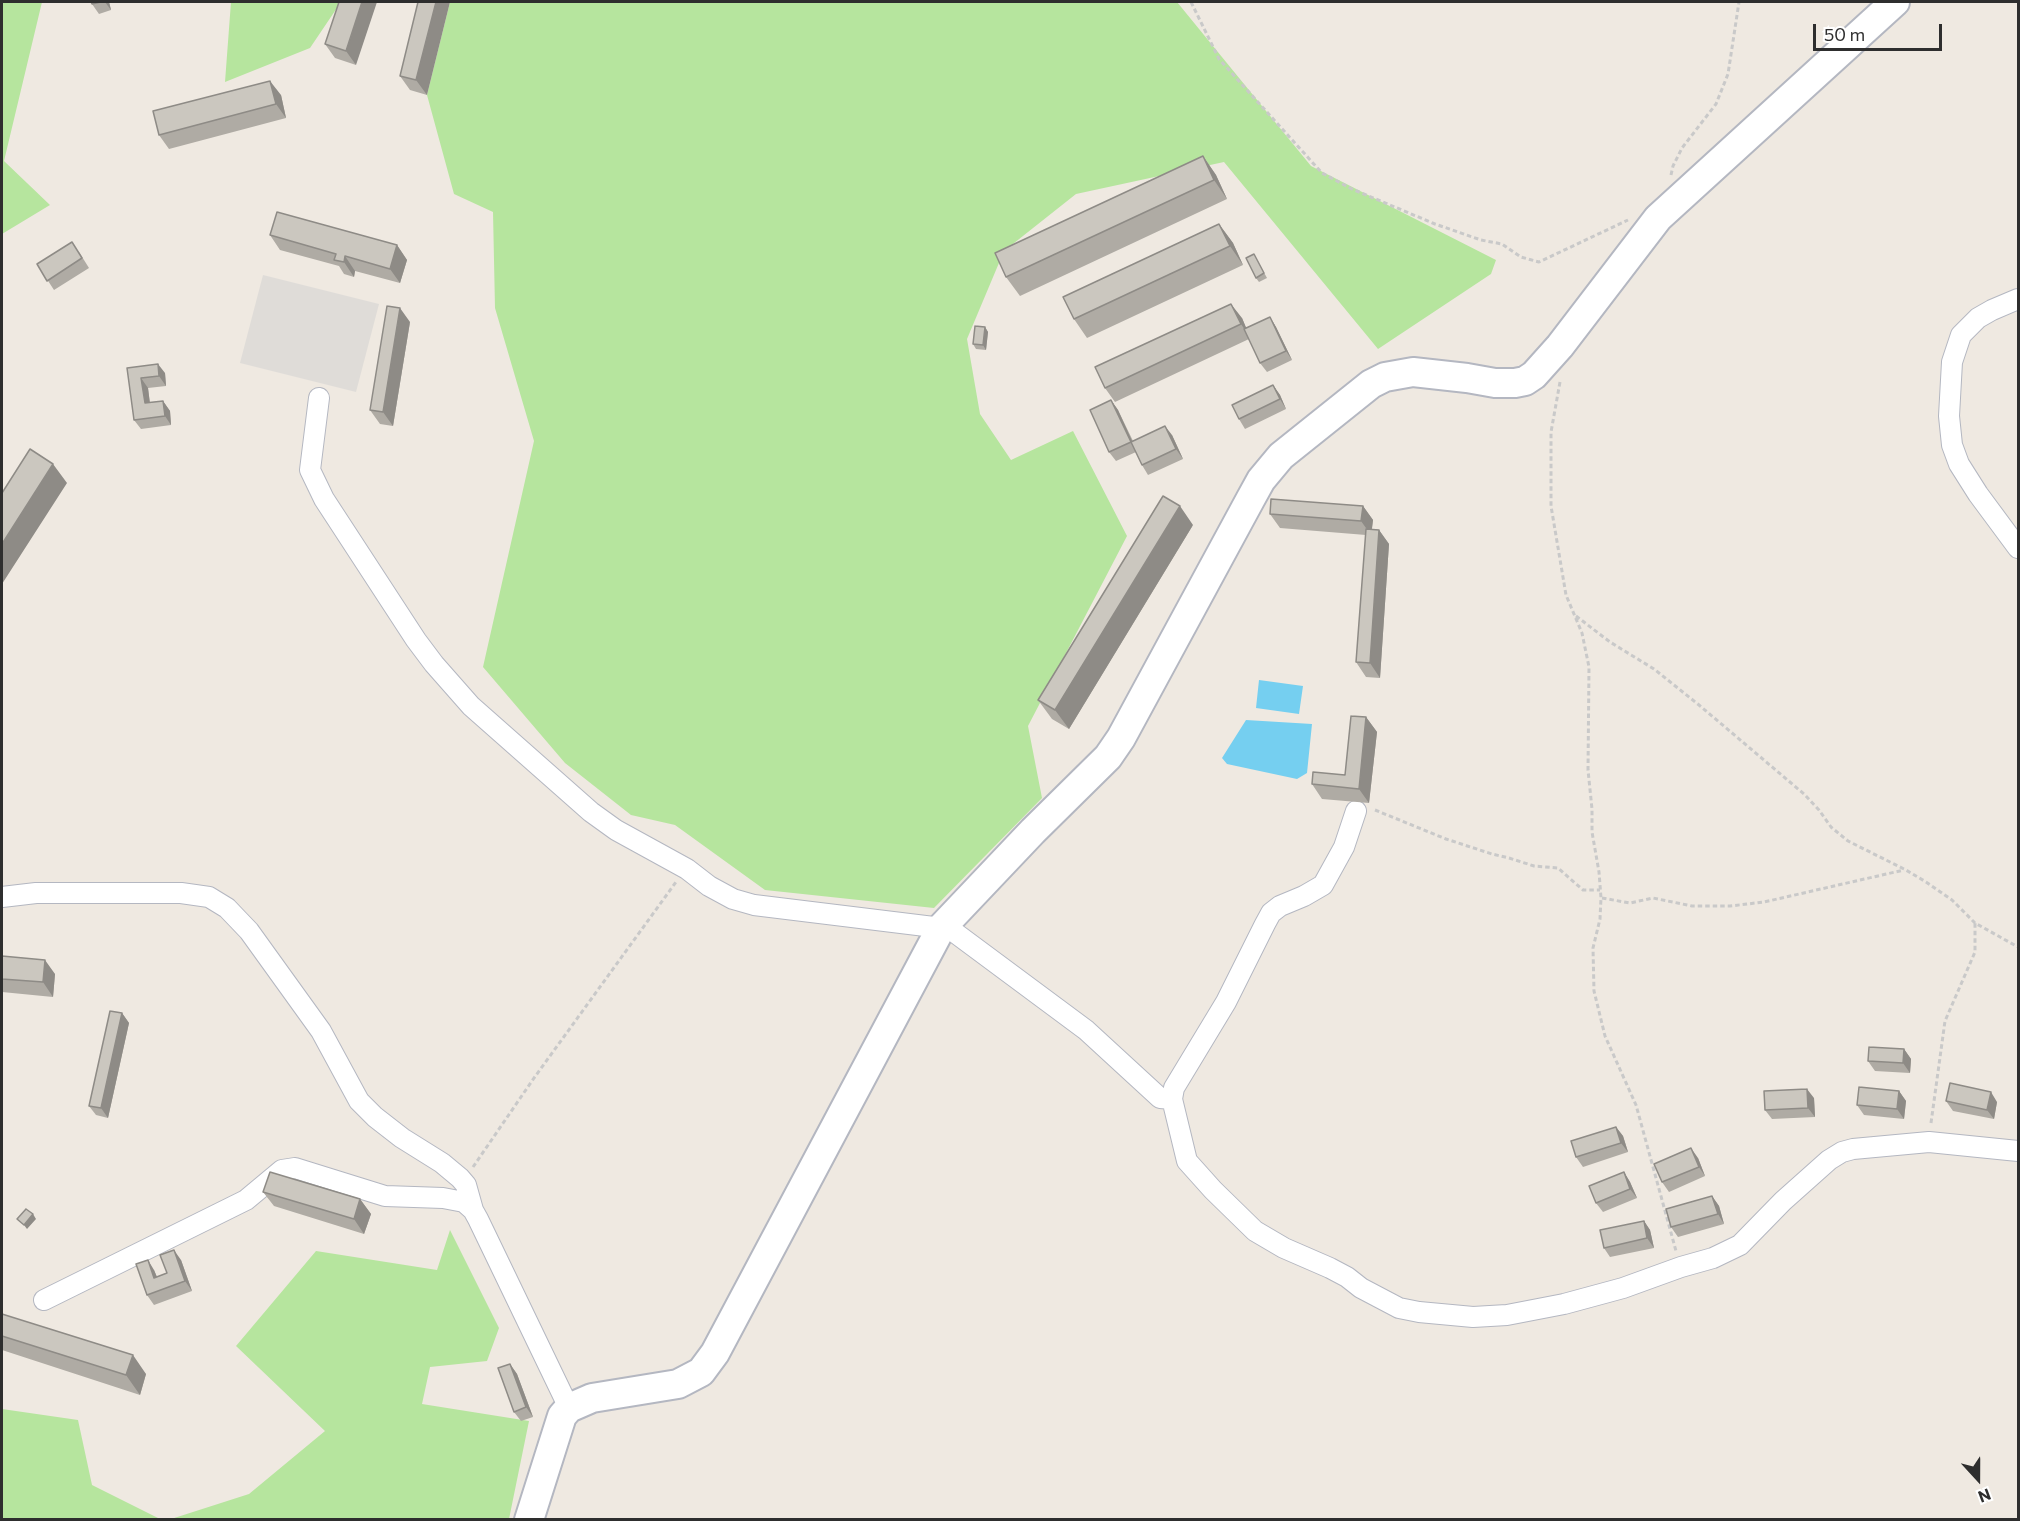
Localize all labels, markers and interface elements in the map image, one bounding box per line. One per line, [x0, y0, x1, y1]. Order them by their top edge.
scale bar [1816, 12, 1945, 50]
text: 50 m [1824, 23, 1865, 45]
north arrow [1948, 1449, 2008, 1509]
text: N [1976, 1485, 1994, 1507]

